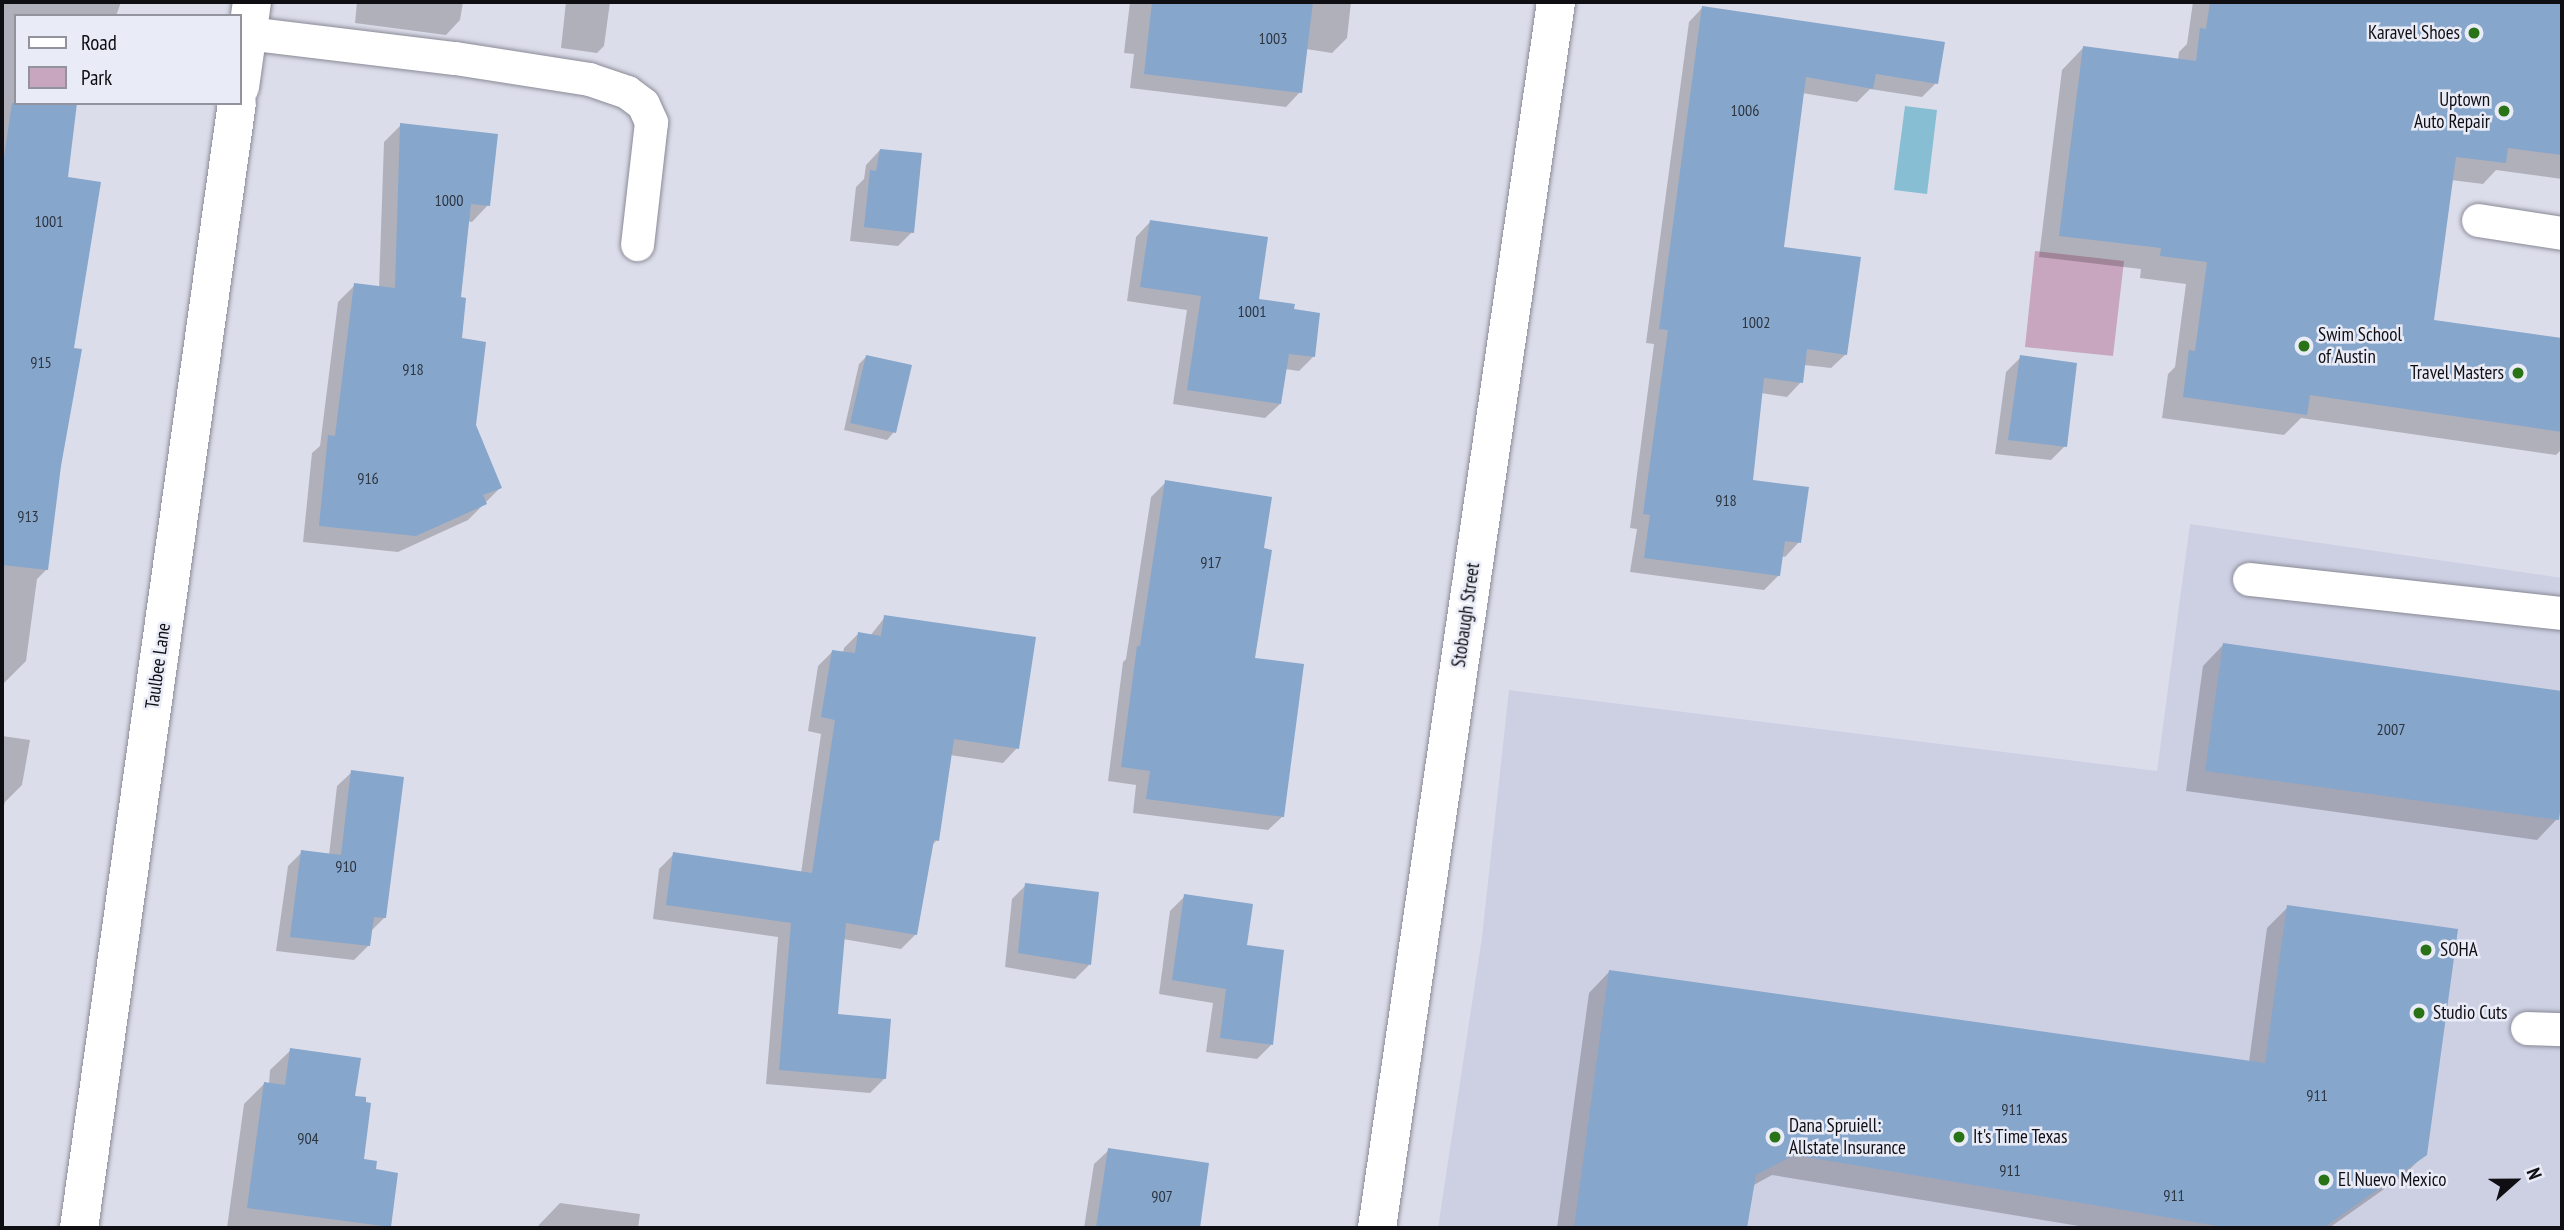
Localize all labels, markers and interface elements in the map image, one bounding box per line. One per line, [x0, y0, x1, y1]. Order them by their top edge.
legend [14, 14, 242, 105]
place label: Karavel Shoes [2368, 22, 2460, 44]
marker: Karavel Shoes [2466, 25, 2482, 41]
house number: 1003 [1259, 28, 1287, 48]
text: Road [81, 29, 117, 56]
text: Park [81, 64, 112, 91]
place label: Uptown Auto Repair [2414, 89, 2490, 133]
house number: 1006 [1731, 100, 1759, 120]
marker: Uptown Auto Repair [2496, 103, 2512, 119]
house number: 1000 [435, 190, 463, 210]
house number: 1001 [35, 211, 63, 231]
house number: 1001 [1238, 301, 1266, 321]
house number: 1002 [1742, 312, 1770, 332]
place label: Swim School of Austin [2318, 324, 2402, 368]
marker: Swim School of Austin [2296, 338, 2312, 354]
house number: 915 [30, 352, 52, 372]
house number: 918 [402, 359, 424, 379]
place label: Travel Masters [2410, 362, 2504, 384]
marker: Travel Masters [2510, 365, 2526, 381]
house number: 916 [357, 468, 379, 488]
house number: 918 [1715, 490, 1737, 510]
house number: 913 [17, 506, 39, 526]
house number: 917 [1200, 552, 1222, 572]
street label: Stobaugh Street [1447, 561, 1485, 669]
street label: Taulbee Lane [141, 622, 175, 710]
house number: 2007 [2377, 719, 2405, 739]
house number: 910 [335, 856, 357, 876]
place label: SOHA [2440, 939, 2478, 961]
marker: SOHA [2418, 942, 2434, 958]
place label: Studio Cuts [2433, 1002, 2508, 1024]
marker: Studio Cuts [2411, 1005, 2427, 1021]
house number: 911 [2306, 1085, 2328, 1105]
house number: 911 [2001, 1099, 2023, 1119]
place label: Dana Spruiell: Allstate Insurance [1789, 1115, 1906, 1159]
place label: It's Time Texas [1973, 1126, 2068, 1148]
house number: 904 [297, 1128, 319, 1148]
marker: Dana Spruiell: Allstate Insurance [1767, 1129, 1783, 1145]
marker: It's Time Texas [1951, 1129, 1967, 1145]
north arrow [2480, 1146, 2550, 1216]
house number: 911 [1999, 1160, 2021, 1180]
text: N [2522, 1164, 2548, 1183]
place label: El Nuevo Mexico [2338, 1169, 2446, 1191]
marker: El Nuevo Mexico [2316, 1172, 2332, 1188]
house number: 911 [2163, 1185, 2185, 1205]
house number: 907 [1151, 1186, 1173, 1206]

